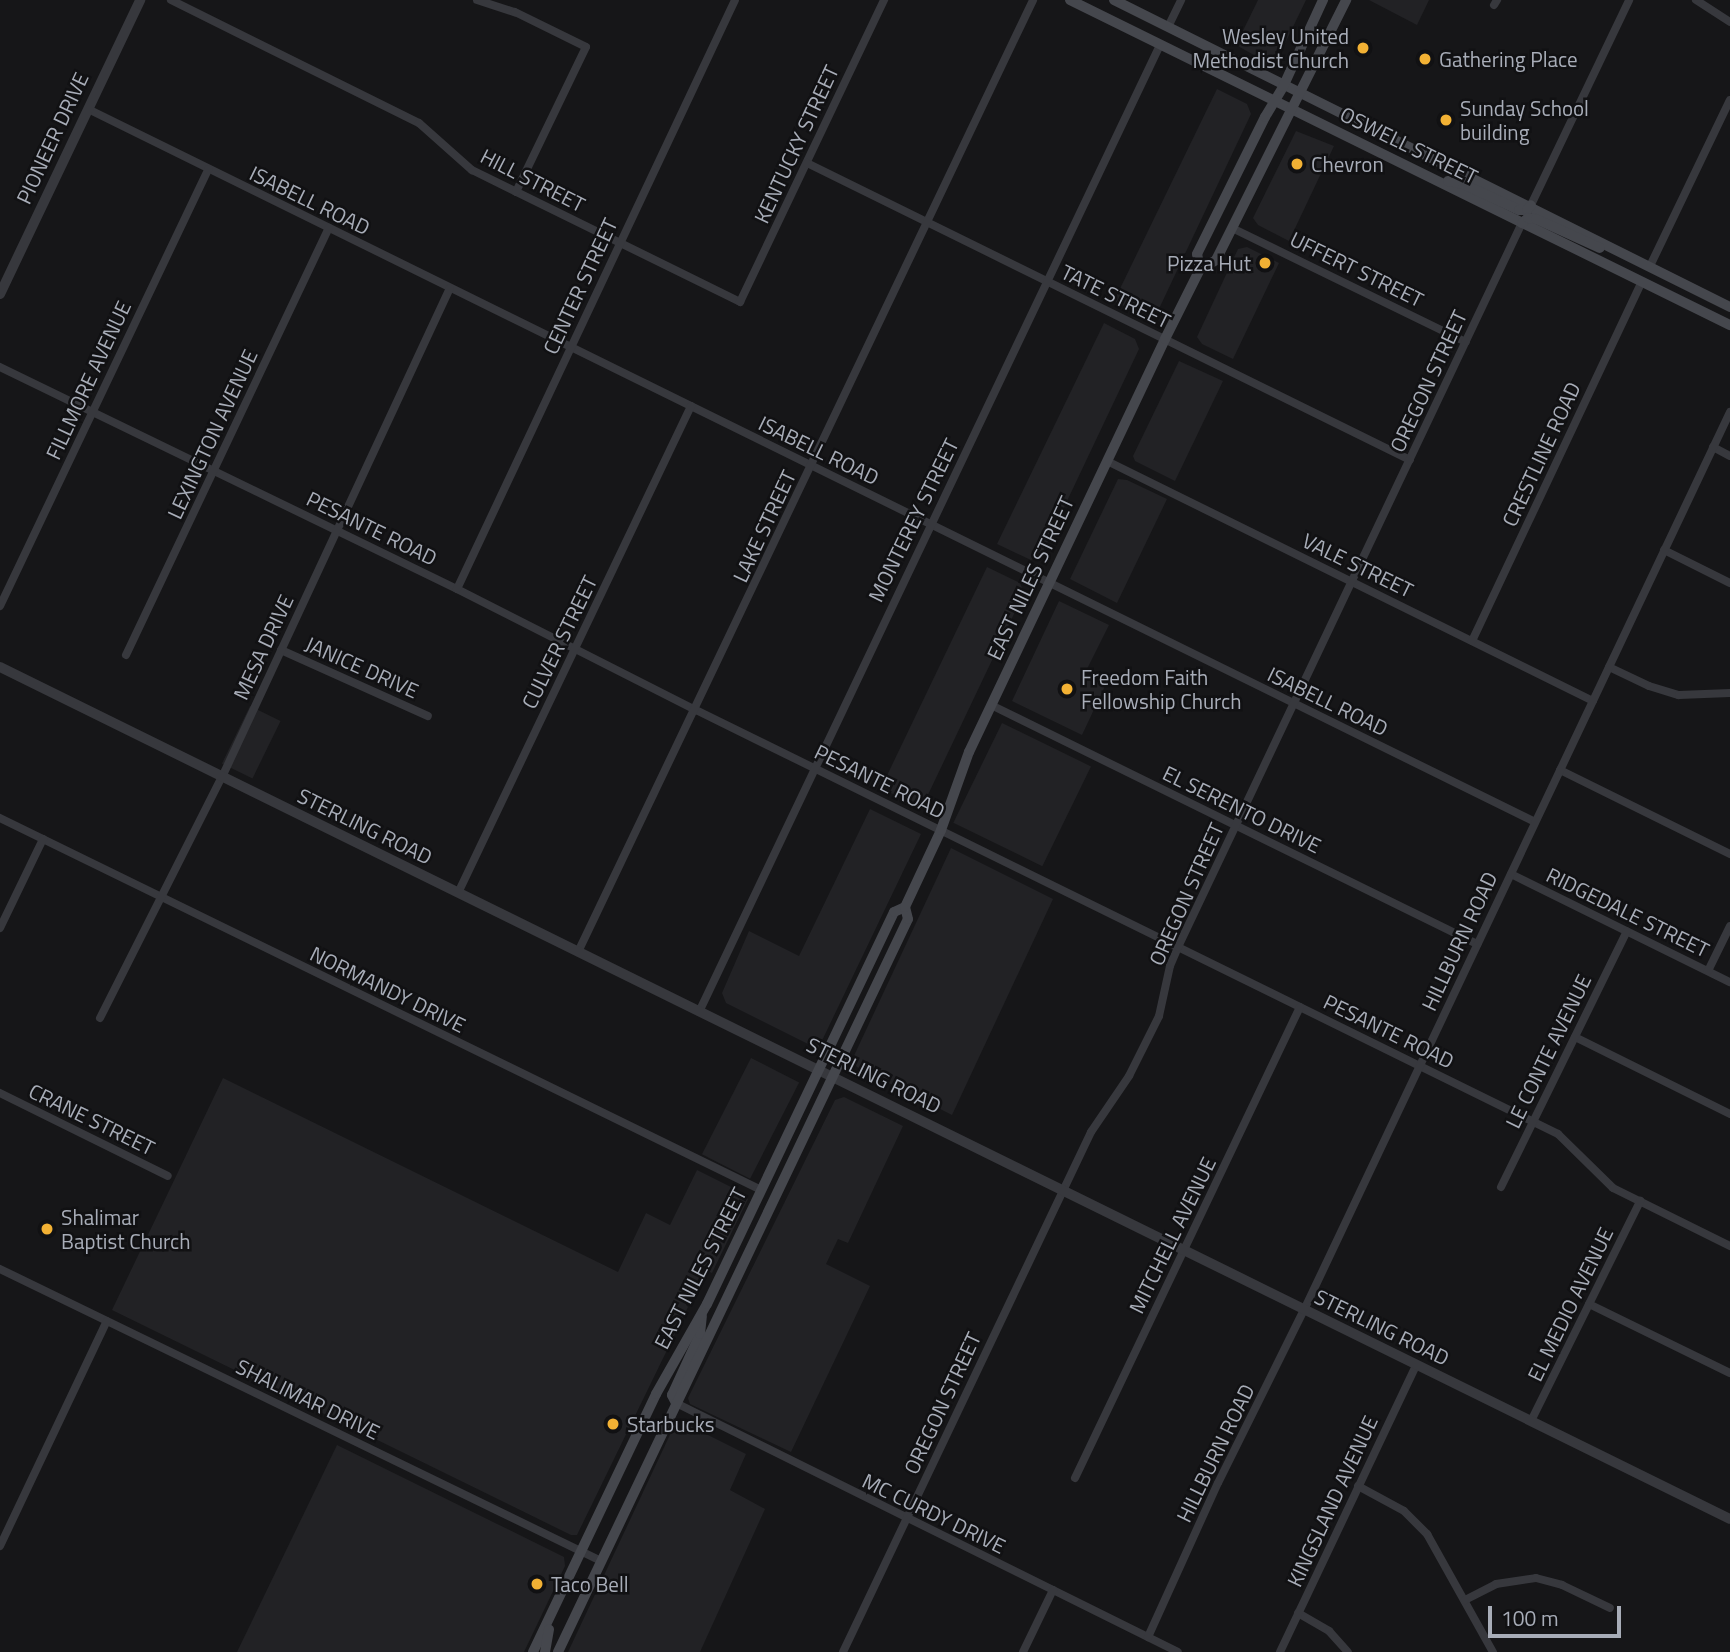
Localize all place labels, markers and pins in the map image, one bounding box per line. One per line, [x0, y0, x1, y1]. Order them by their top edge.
place label: Wesley United Methodist Church [1192, 23, 1349, 73]
marker: Wesley United Methodist Church [1355, 40, 1371, 56]
place label: Gathering Place [1439, 46, 1578, 72]
marker: Gathering Place [1417, 51, 1433, 67]
place label: Sunday School building [1460, 95, 1589, 145]
marker: Sunday School building [1438, 112, 1454, 128]
place label: Chevron [1311, 151, 1384, 177]
marker: Chevron [1289, 156, 1305, 172]
place label: Pizza Hut [1167, 250, 1251, 276]
marker: Pizza Hut [1257, 255, 1273, 271]
place label: Freedom Faith Fellowship Church [1081, 664, 1242, 714]
marker: Freedom Faith Fellowship Church [1059, 681, 1075, 697]
place label: Shalimar Baptist Church [61, 1204, 191, 1254]
marker: Shalimar Baptist Church [39, 1221, 55, 1237]
place label: Starbucks [627, 1411, 715, 1437]
marker: Starbucks [605, 1416, 621, 1432]
place label: Taco Bell [551, 1571, 629, 1597]
marker: Taco Bell [529, 1576, 545, 1592]

